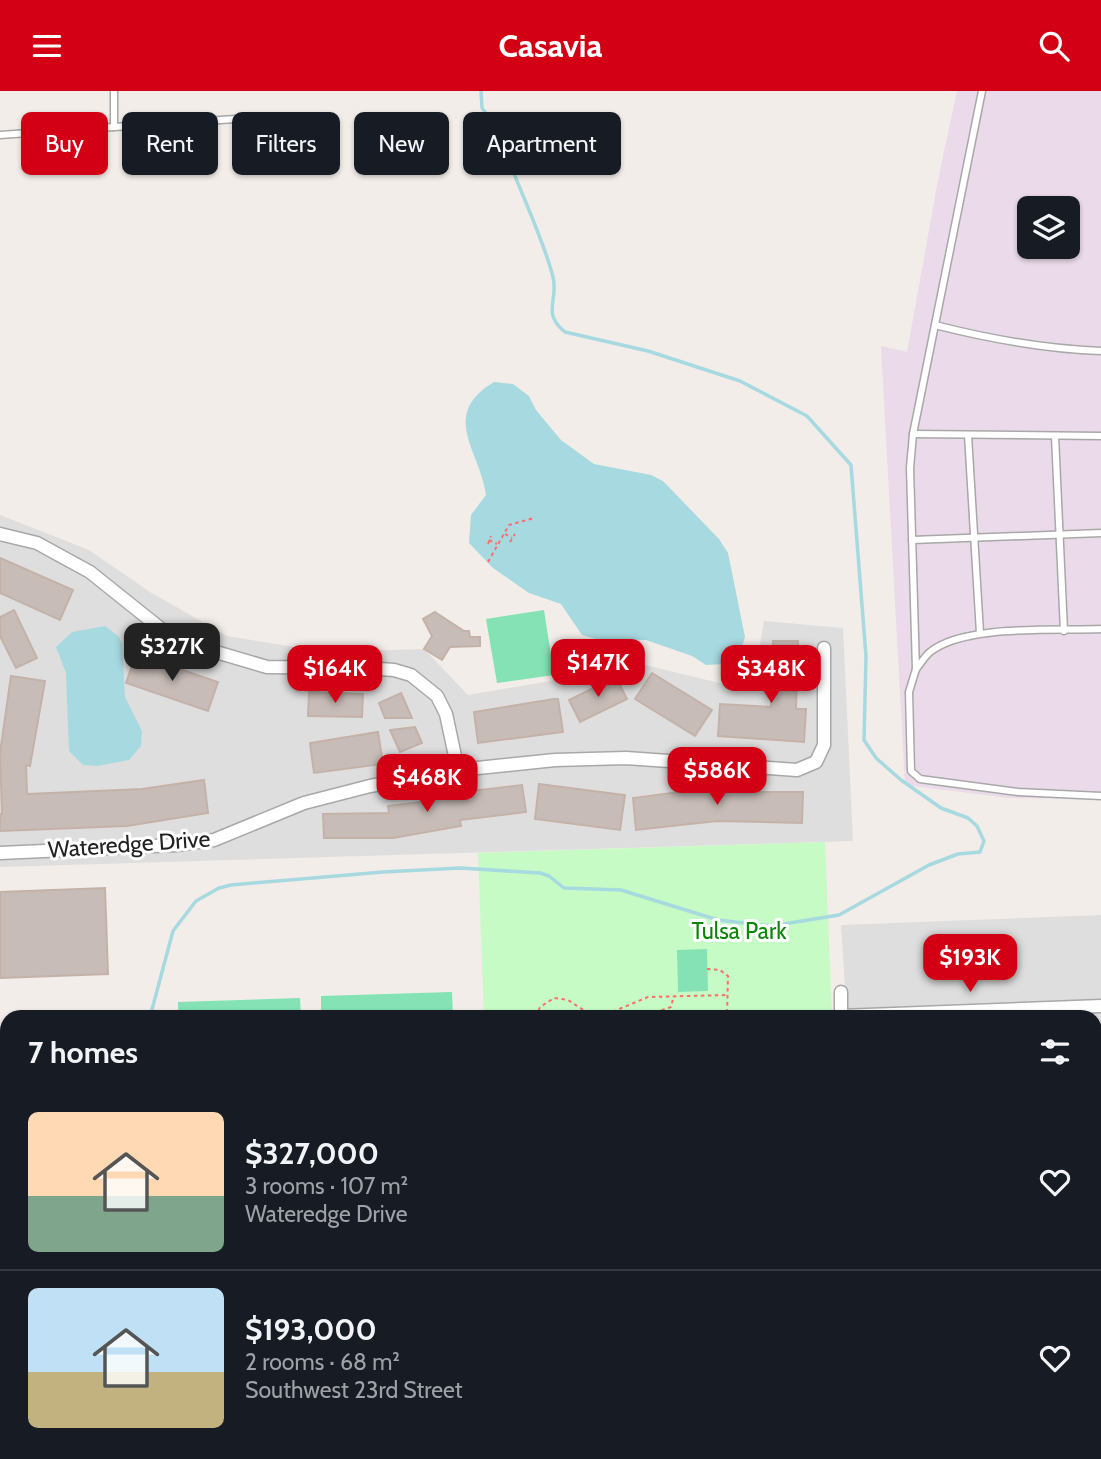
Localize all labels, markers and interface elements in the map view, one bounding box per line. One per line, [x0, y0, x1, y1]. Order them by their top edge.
text: Casavia [499, 26, 602, 65]
icon: menu [28, 27, 66, 65]
icon: search [1035, 27, 1073, 65]
chip: Buy [21, 112, 108, 175]
chip: Rent [122, 112, 218, 175]
chip: Filters [232, 112, 340, 175]
chip: New [354, 112, 449, 175]
chip: Apartment [463, 112, 621, 175]
map controls [1017, 196, 1080, 259]
button: layers [1017, 196, 1080, 259]
pin: $327K [123, 623, 221, 683]
text: $327K [140, 632, 204, 660]
pin: $147K [549, 639, 647, 699]
pin: $164K [286, 645, 384, 705]
pin: $348K [722, 645, 820, 705]
text: $147K [567, 648, 629, 676]
text: $164K [303, 654, 367, 682]
text: $348K [737, 654, 805, 682]
pin: $586K [668, 747, 766, 807]
pin: $468K [378, 755, 476, 814]
text: $586K [684, 756, 750, 784]
text: $468K [393, 763, 461, 791]
street label: Wateredge Drive [47, 824, 211, 864]
park label: Tulsa Park [692, 917, 787, 945]
pin: $193K [921, 935, 1019, 994]
text: $193K [939, 943, 1001, 971]
icon: filters [1036, 1033, 1074, 1071]
text: 7 homes [28, 1034, 138, 1071]
text: $327,000 [245, 1135, 379, 1172]
icon: home [84, 1140, 168, 1224]
icon: heart [1036, 1163, 1074, 1201]
text: 3 rooms · 107 m² [245, 1172, 408, 1200]
text: Wateredge Drive [245, 1200, 408, 1228]
text: $193,000 [245, 1311, 377, 1348]
icon: home [84, 1316, 168, 1400]
icon: heart [1036, 1339, 1074, 1377]
text: 2 rooms · 68 m² [245, 1348, 400, 1376]
text: Southwest 23rd Street [245, 1376, 462, 1404]

